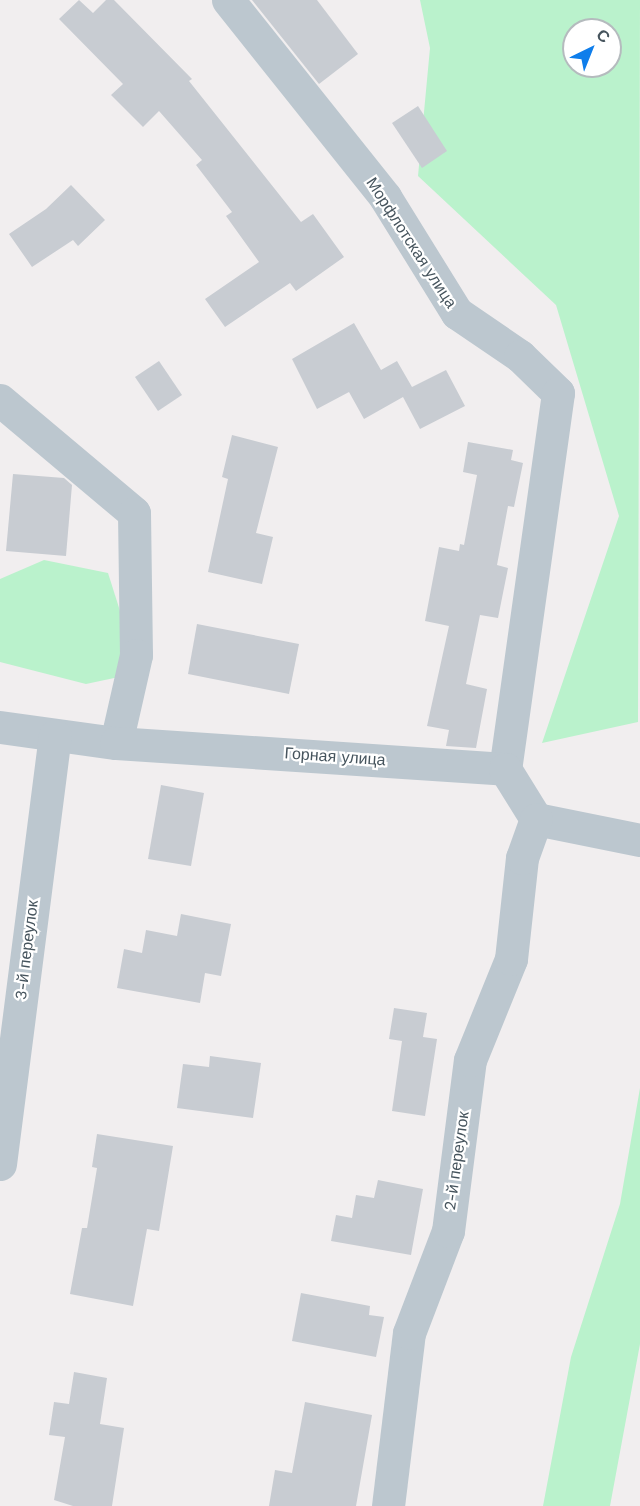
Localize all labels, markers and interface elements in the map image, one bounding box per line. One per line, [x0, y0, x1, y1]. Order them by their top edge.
north arrow [562, 18, 622, 78]
text: С [593, 25, 614, 47]
street label: Морфлотская улица [362, 174, 460, 312]
street label: Горная улица [284, 744, 386, 770]
street label: 3-й переулок [11, 899, 43, 1001]
street label: 2-й переулок [441, 1110, 473, 1212]

